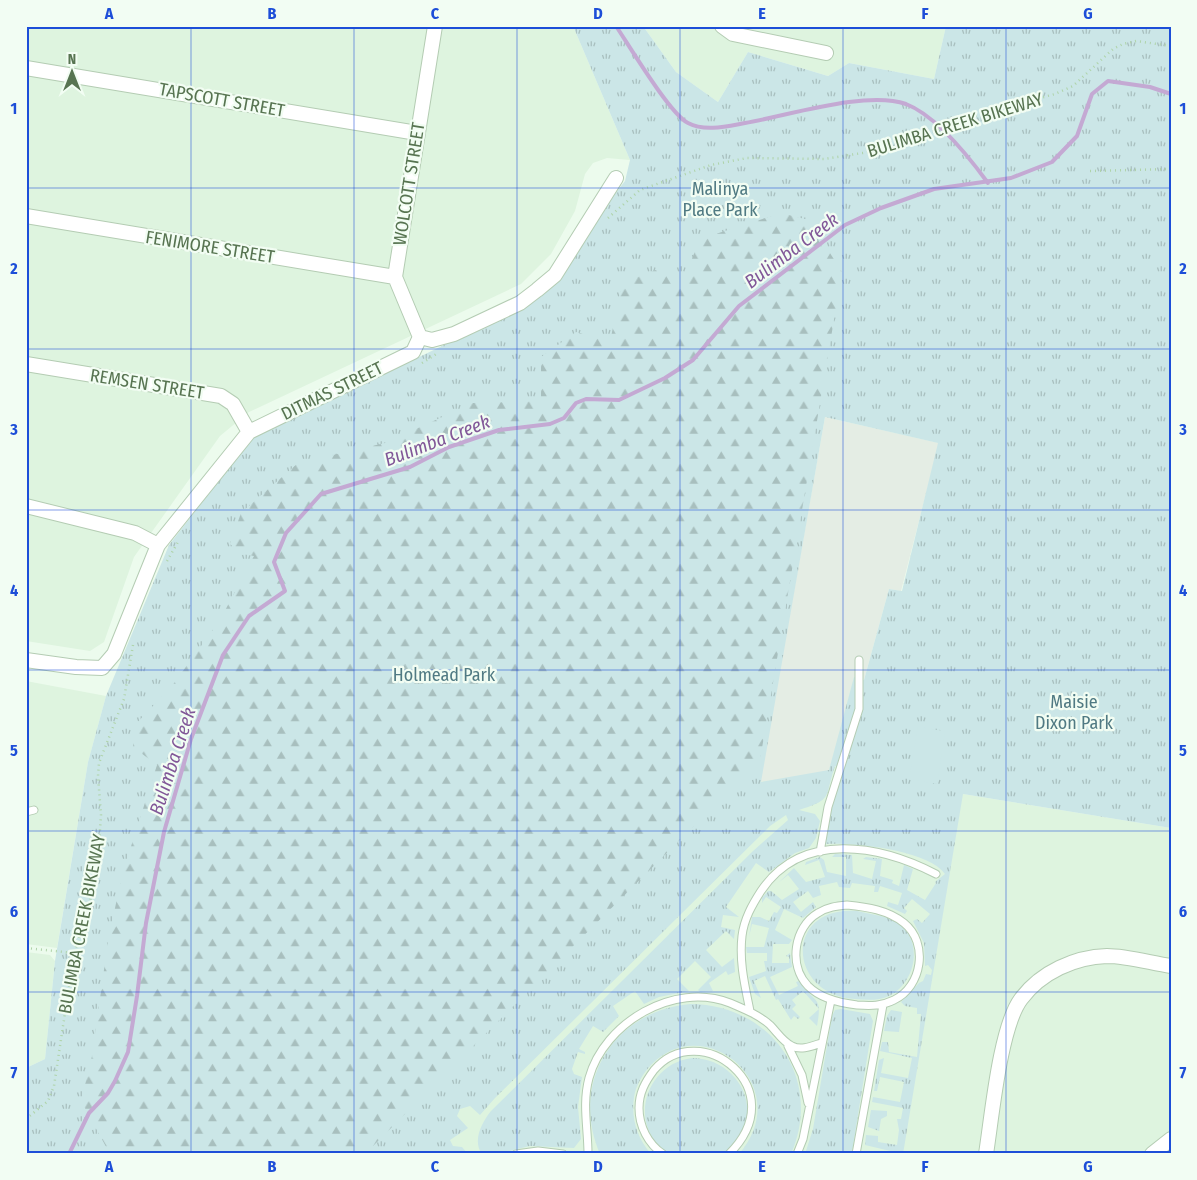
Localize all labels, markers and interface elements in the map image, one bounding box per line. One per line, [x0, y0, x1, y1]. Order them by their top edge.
text: A [104, 4, 114, 23]
text: B [268, 4, 277, 23]
text: C [431, 4, 440, 23]
text: D [593, 4, 603, 23]
text: E [758, 4, 766, 23]
text: F [921, 4, 929, 23]
text: G [1083, 4, 1093, 23]
north arrow [48, 48, 98, 98]
text: N [68, 51, 76, 68]
street label: TAPSCOTT STREET [157, 78, 287, 122]
street label: BULIMBA CREEK BIKEWAY [865, 88, 1046, 162]
text: 1 [11, 99, 17, 118]
text: 1 [1180, 99, 1186, 118]
street label: WOLCOTT STREET [388, 120, 430, 247]
park label: Malinya Place Park [682, 178, 758, 221]
water label: Bulimba Creek [740, 208, 843, 293]
street label: FENIMORE STREET [144, 226, 277, 268]
text: 2 [9, 259, 18, 278]
text: 2 [1178, 259, 1187, 278]
street label: DITMAS STREET [278, 357, 387, 425]
street label: REMSEN STREET [88, 364, 206, 404]
water label: Bulimba Creek [381, 410, 493, 471]
text: 3 [9, 420, 18, 439]
text: 3 [1178, 420, 1187, 439]
text: 4 [10, 581, 18, 600]
text: 4 [1179, 581, 1187, 600]
park label: Holmead Park [393, 664, 496, 686]
park label: Maisie Dixon Park [1035, 691, 1114, 734]
water label: Bulimba Creek [144, 705, 201, 818]
text: 5 [10, 741, 18, 760]
text: 5 [1179, 741, 1187, 760]
street label: BULIMBA CREEK BIKEWAY [54, 832, 110, 1016]
text: 6 [10, 902, 18, 921]
text: 6 [1179, 902, 1187, 921]
text: 7 [11, 1063, 18, 1082]
text: 7 [1180, 1063, 1187, 1082]
text: A [104, 1157, 114, 1176]
text: B [268, 1157, 277, 1176]
text: C [431, 1157, 440, 1176]
text: D [593, 1157, 603, 1176]
text: E [758, 1157, 766, 1176]
text: F [921, 1157, 929, 1176]
text: G [1083, 1157, 1093, 1176]

